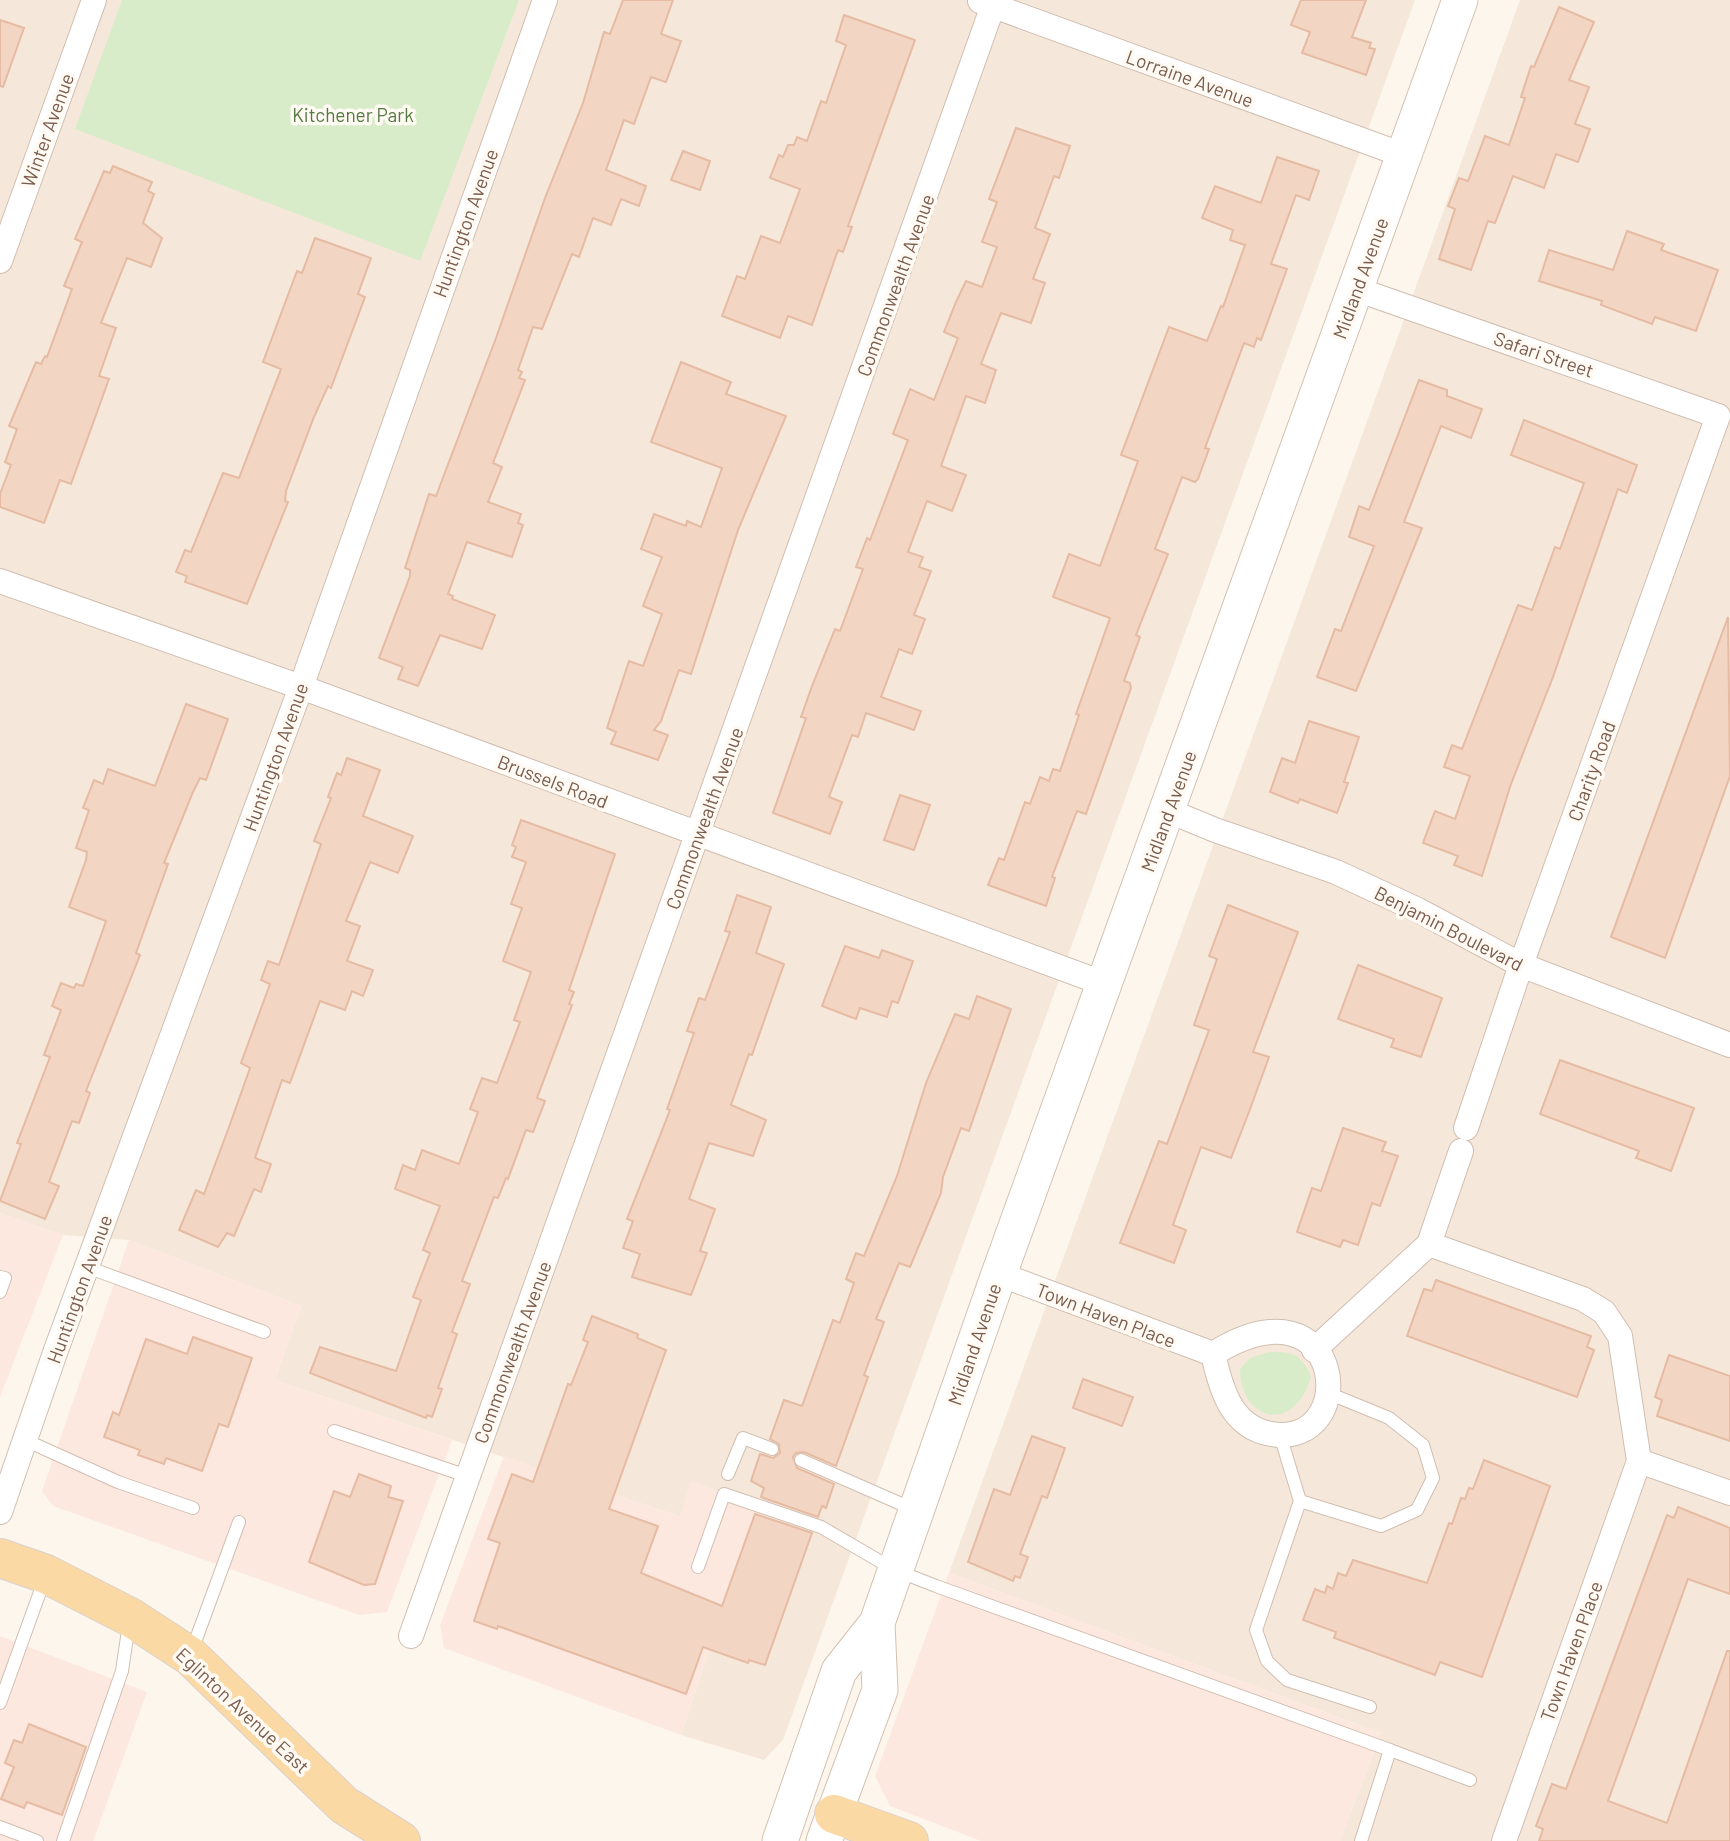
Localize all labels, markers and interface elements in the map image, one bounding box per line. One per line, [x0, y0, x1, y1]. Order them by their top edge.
street label: Lorraine Avenue [1123, 44, 1257, 112]
street label: Winter Avenue [16, 70, 78, 190]
park label: Kitchener Park [292, 103, 414, 126]
street label: Huntington Avenue [427, 146, 503, 300]
street label: Commonwealth Avenue [851, 191, 939, 379]
street label: Midland Avenue [1327, 214, 1393, 342]
street label: Safari Street [1491, 326, 1597, 382]
street label: Huntington Avenue [237, 680, 313, 834]
street label: Charity Road [1562, 718, 1620, 824]
street label: Commonwealth Avenue [660, 724, 748, 912]
street label: Midland Avenue [1135, 747, 1201, 875]
street label: Brussels Road [495, 749, 611, 813]
street label: Benjamin Boulevard [1371, 881, 1527, 975]
street label: Huntington Avenue [41, 1212, 117, 1366]
street label: Commonwealth Avenue [468, 1258, 556, 1446]
street label: Town Haven Place [1033, 1278, 1179, 1352]
street label: Midland Avenue [942, 1280, 1006, 1408]
street label: Town Haven Place [1535, 1578, 1607, 1724]
street label: Eglinton Avenue East [172, 1642, 314, 1778]

